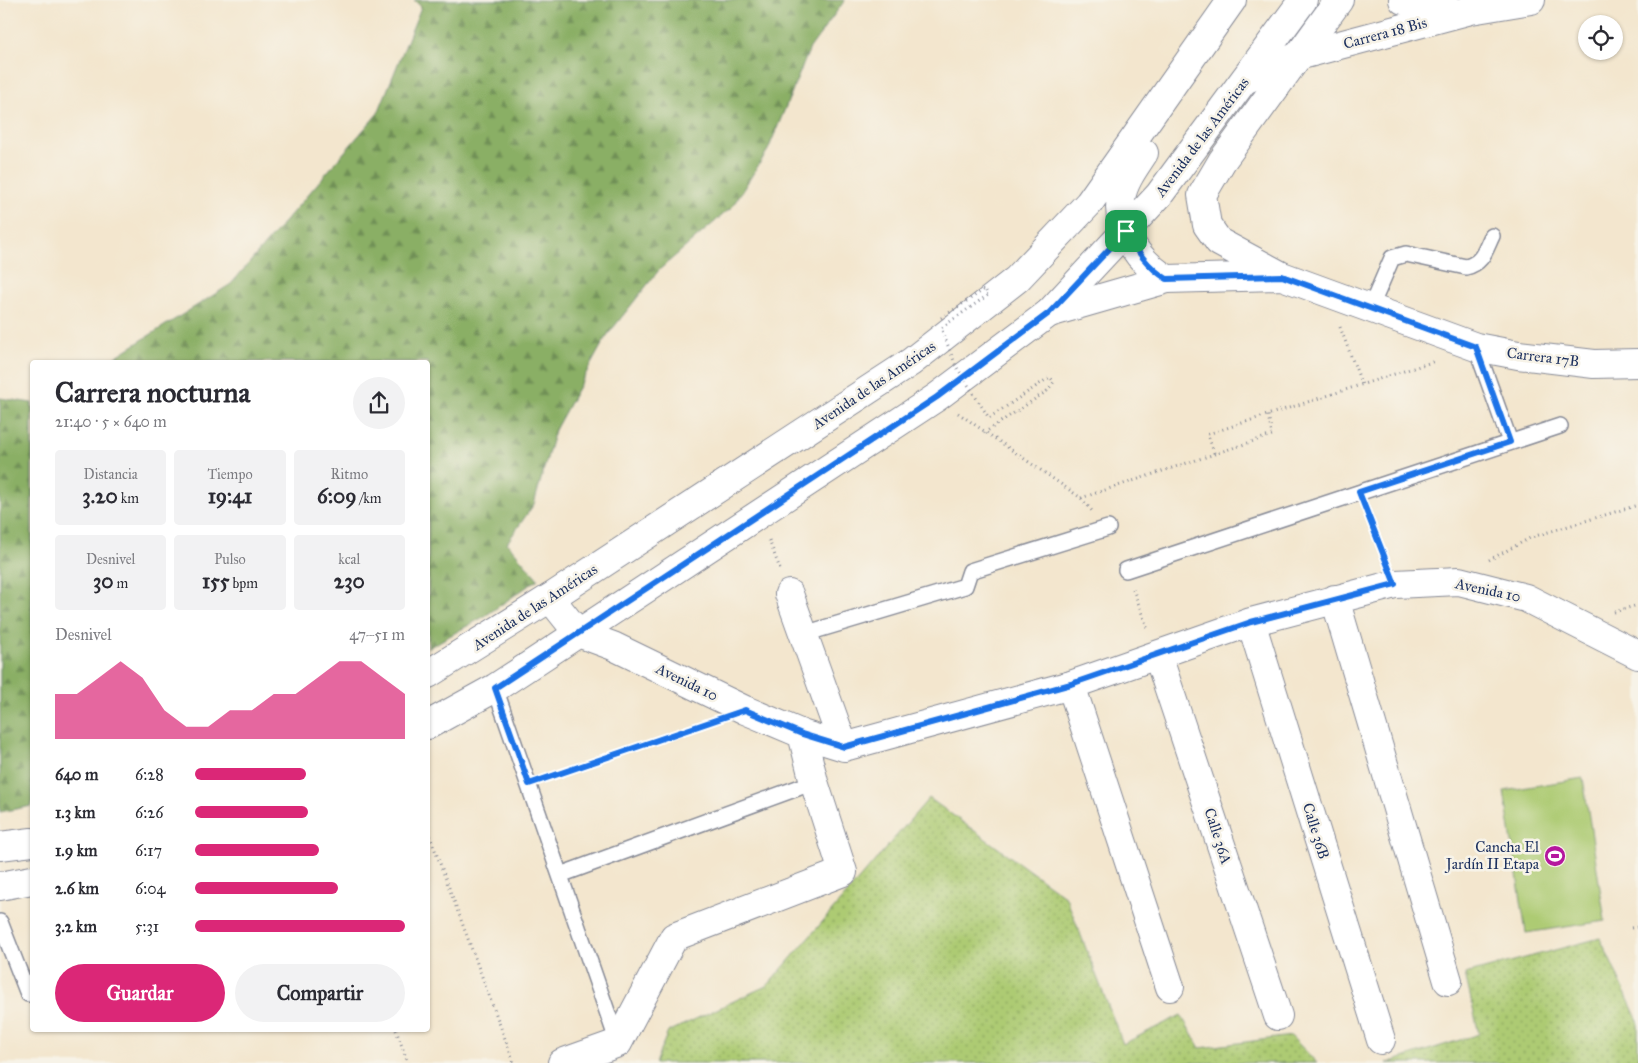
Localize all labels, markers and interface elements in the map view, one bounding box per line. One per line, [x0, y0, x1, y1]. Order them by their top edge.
street label: Carrera 18 Bis [1341, 13, 1429, 53]
map controls [1578, 15, 1623, 60]
button: locate [1578, 15, 1623, 60]
street label: Avenida de las Américas [1151, 74, 1253, 201]
pin [1105, 210, 1147, 252]
icon: arrive [1112, 217, 1140, 245]
street label: Avenida de las Américas [808, 337, 939, 434]
street label: Carrera 17B [1506, 344, 1580, 370]
text: Carrera nocturna [55, 375, 250, 410]
button: share [353, 377, 405, 429]
text: 21:40 · 5 × 640 m [55, 412, 167, 431]
text: Distancia [84, 466, 138, 483]
text: Tiempo [207, 466, 253, 483]
text: Ritmo [331, 466, 368, 483]
text: 3.20 [82, 483, 118, 509]
text: 19:41 [208, 483, 252, 509]
text: 6:09 [317, 483, 357, 509]
text: km [118, 490, 139, 507]
text: /km [357, 490, 382, 507]
text: Desnivel [86, 551, 135, 568]
text: Pulso [214, 551, 246, 568]
text: kcal [338, 551, 360, 568]
street label: Avenida de las Américas [469, 560, 601, 655]
text: 30 [93, 568, 114, 594]
text: 155 [202, 568, 230, 594]
text: 230 [334, 568, 365, 594]
street label: Avenida 10 [1453, 574, 1522, 606]
text: m [114, 575, 128, 592]
text: bpm [230, 575, 258, 592]
text: Desnivel [55, 625, 111, 644]
text: 47–51 m [349, 625, 405, 644]
street label: Avenida 10 [652, 659, 721, 705]
text: 640 m [55, 765, 98, 784]
text: 6:28 [135, 765, 164, 784]
street label: Calle 36B [1299, 801, 1333, 861]
text: 1.3 km [55, 803, 95, 822]
text: 6:26 [135, 803, 163, 822]
street label: Calle 36A [1200, 806, 1236, 866]
place label: Cancha El Jardín II Etapa [1444, 838, 1540, 874]
text: 1.9 km [55, 841, 98, 860]
text: 6:17 [135, 841, 162, 860]
sports icon: Cancha El Jardín II Etapa [1543, 844, 1567, 868]
text: 2.6 km [55, 879, 99, 898]
text: 6:04 [135, 879, 165, 898]
text: 3.2 km [55, 917, 97, 936]
text: 5:31 [135, 917, 159, 936]
button: Guardar [55, 964, 225, 1022]
button: Compartir [235, 964, 405, 1022]

